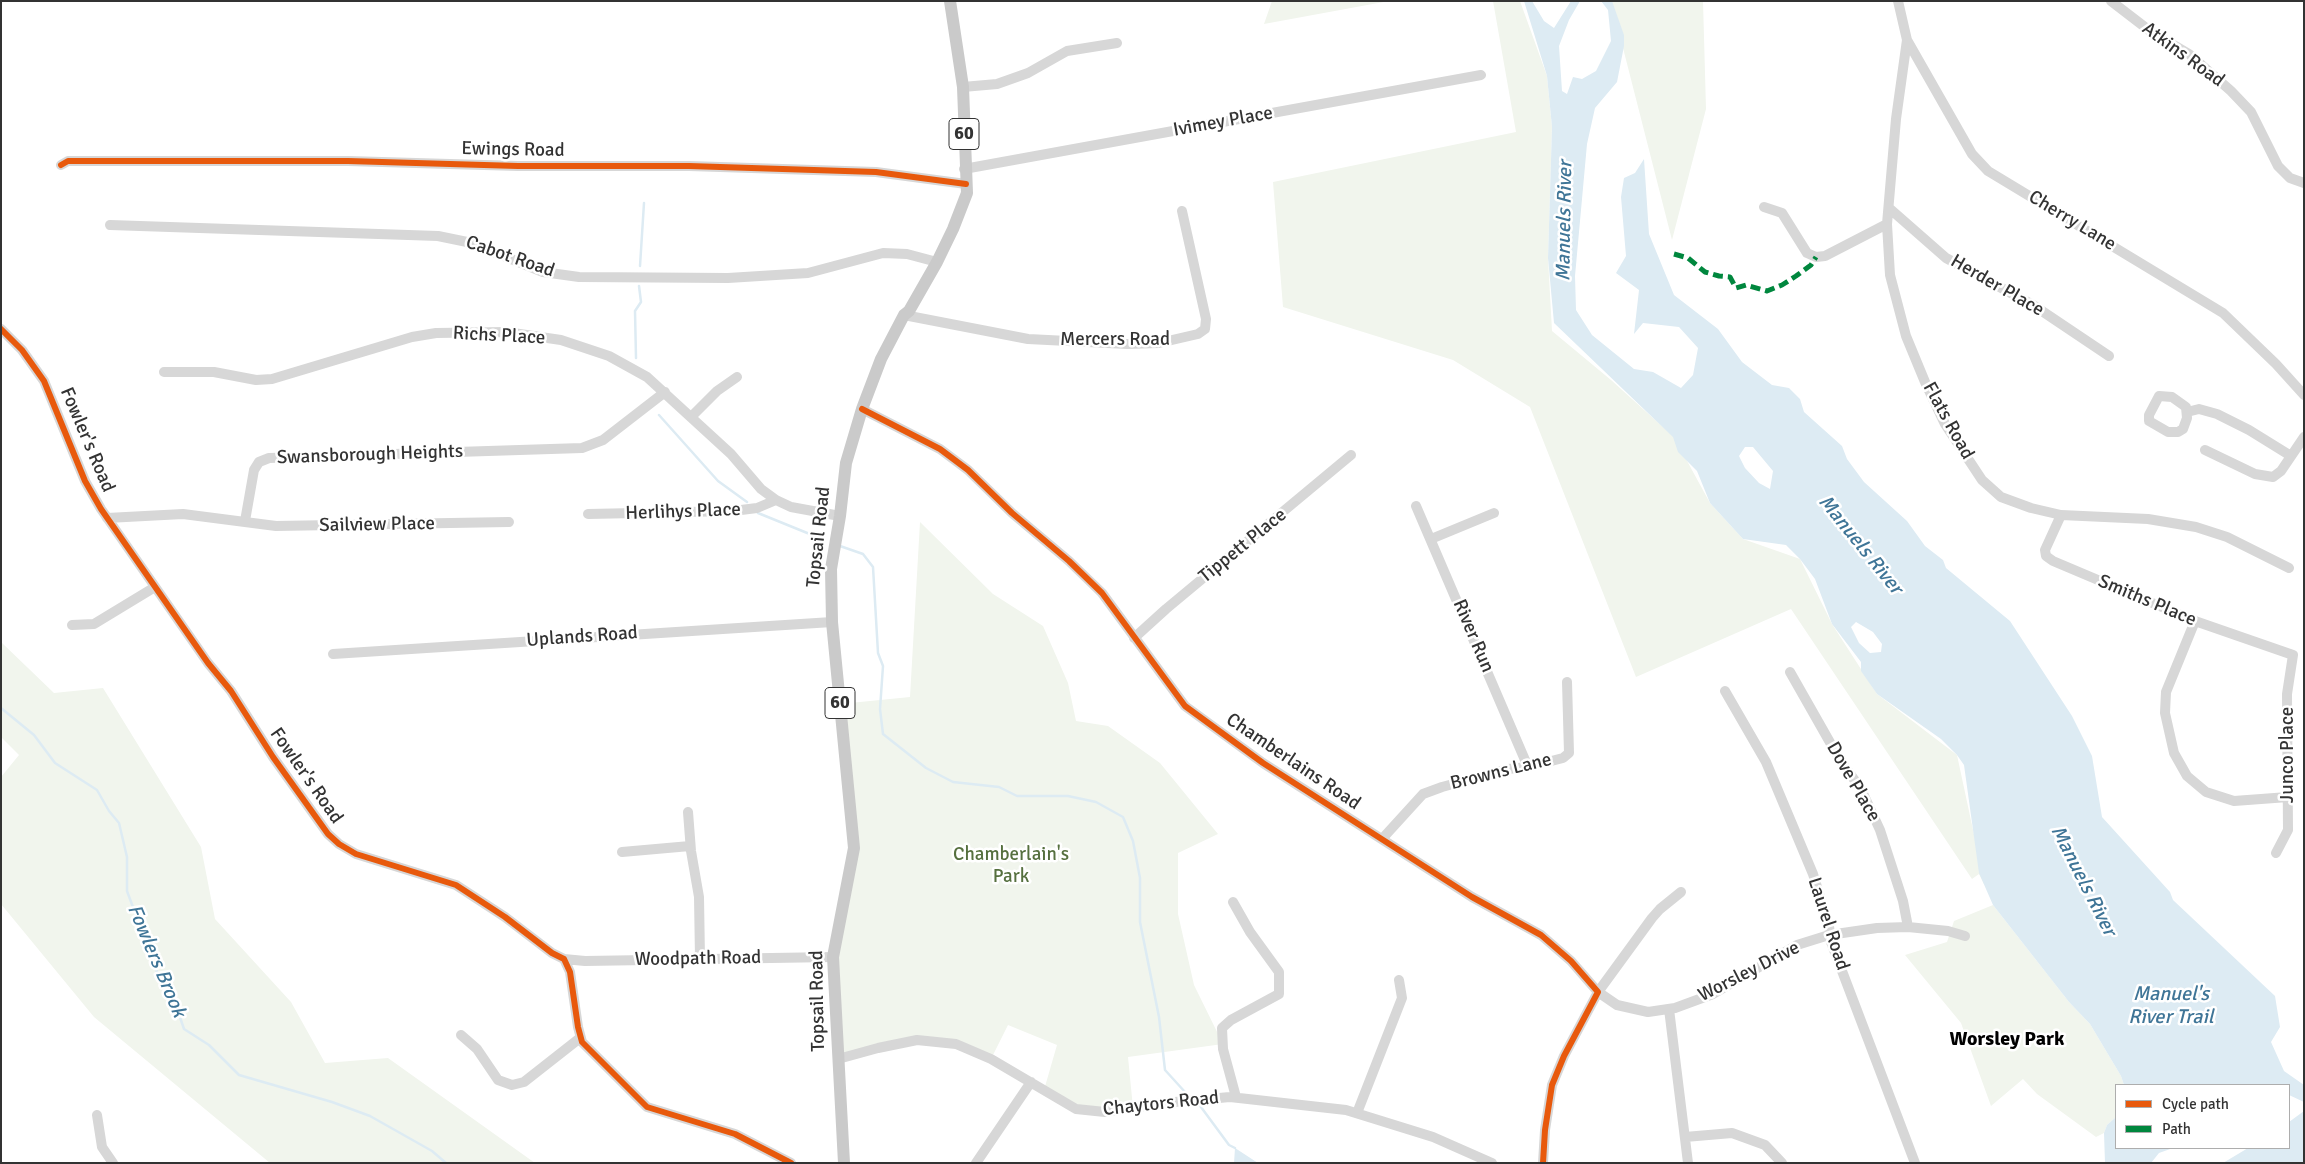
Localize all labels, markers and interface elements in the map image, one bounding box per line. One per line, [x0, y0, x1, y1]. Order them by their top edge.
street label: Atkins Road [2137, 18, 2229, 92]
street label: Ivimey Place [1171, 102, 1275, 142]
road number: 60 [949, 118, 979, 150]
street label: Ewings Road [461, 138, 565, 162]
water label: Manuels River [1552, 161, 1578, 281]
street label: Cherry Lane [2024, 186, 2120, 256]
street label: Cabot Road [463, 231, 557, 283]
street label: Herder Place [1946, 250, 2048, 322]
street label: Richs Place [452, 322, 546, 350]
street label: Mercers Road [1060, 329, 1170, 351]
street label: Flats Road [1917, 378, 1979, 464]
street label: Fowler's Road [55, 384, 119, 496]
street label: Swansborough Heights [277, 440, 463, 470]
street label: Topsail Road [802, 485, 836, 589]
water label: Manuels River [1813, 491, 1907, 599]
street label: Herlihys Place [625, 499, 741, 525]
street label: Tippett Place [1195, 504, 1291, 588]
street label: Sailview Place [319, 513, 435, 537]
street label: Smiths Place [2094, 570, 2200, 632]
street label: River Run [1447, 596, 1499, 676]
street label: Uplands Road [526, 622, 638, 652]
road number: 60 [825, 688, 855, 718]
street label: Junco Place [2277, 707, 2299, 803]
street label: Chamberlains Road [1222, 709, 1364, 815]
street label: Fowler's Road [265, 724, 347, 828]
street label: Dove Place [1821, 738, 1885, 826]
street label: Browns Lane [1448, 748, 1554, 796]
water label: Manuels River [2045, 822, 2121, 940]
park label: Chamberlain's Park [953, 844, 1069, 888]
street label: Laurel Road [1802, 875, 1854, 973]
water label: Fowlers Brook [121, 901, 191, 1021]
street label: Worsley Drive [1694, 937, 1804, 1007]
street label: Woodpath Road [635, 946, 761, 972]
street label: Topsail Road [806, 950, 830, 1052]
water label: Manuel's River Trail [2128, 983, 2214, 1030]
district label: Worsley Park [1950, 1028, 2064, 1052]
legend [2115, 1084, 2290, 1149]
street label: Chaytors Road [1102, 1087, 1220, 1121]
text: Cycle path [2162, 1095, 2229, 1113]
text: Path [2162, 1120, 2191, 1138]

